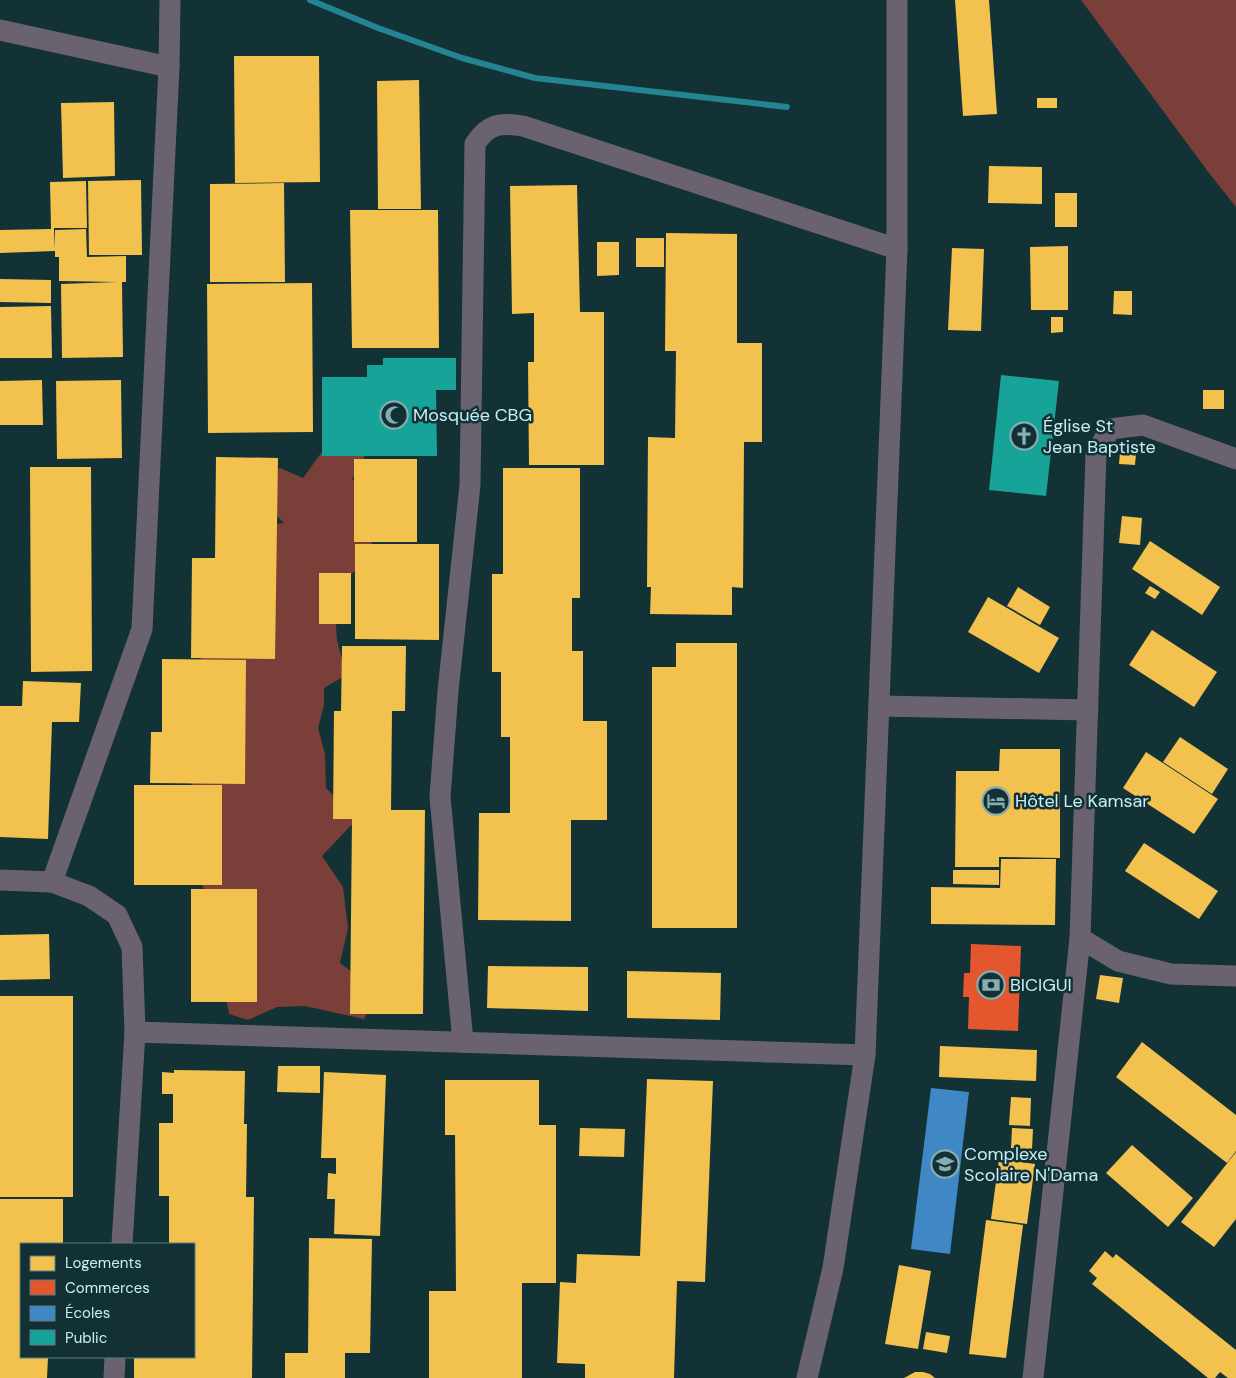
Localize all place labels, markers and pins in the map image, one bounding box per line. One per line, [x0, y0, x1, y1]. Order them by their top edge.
mosque icon: Mosquée CBG [379, 400, 409, 430]
place label: Mosquée CBG [413, 403, 532, 427]
place label: Église St Jean Baptiste [1043, 414, 1156, 459]
church icon: Église St Jean Baptiste [1009, 421, 1039, 451]
hotel icon: Hôtel Le Kamsar [981, 786, 1011, 816]
place label: Hôtel Le Kamsar [1015, 789, 1149, 813]
bank icon: BICIGUI [976, 970, 1006, 1000]
place label: BICIGUI [1010, 973, 1072, 997]
place label: Complexe Scolaire N'Dama [964, 1142, 1098, 1187]
school or university icon: Complexe Scolaire N'Dama [930, 1149, 960, 1179]

